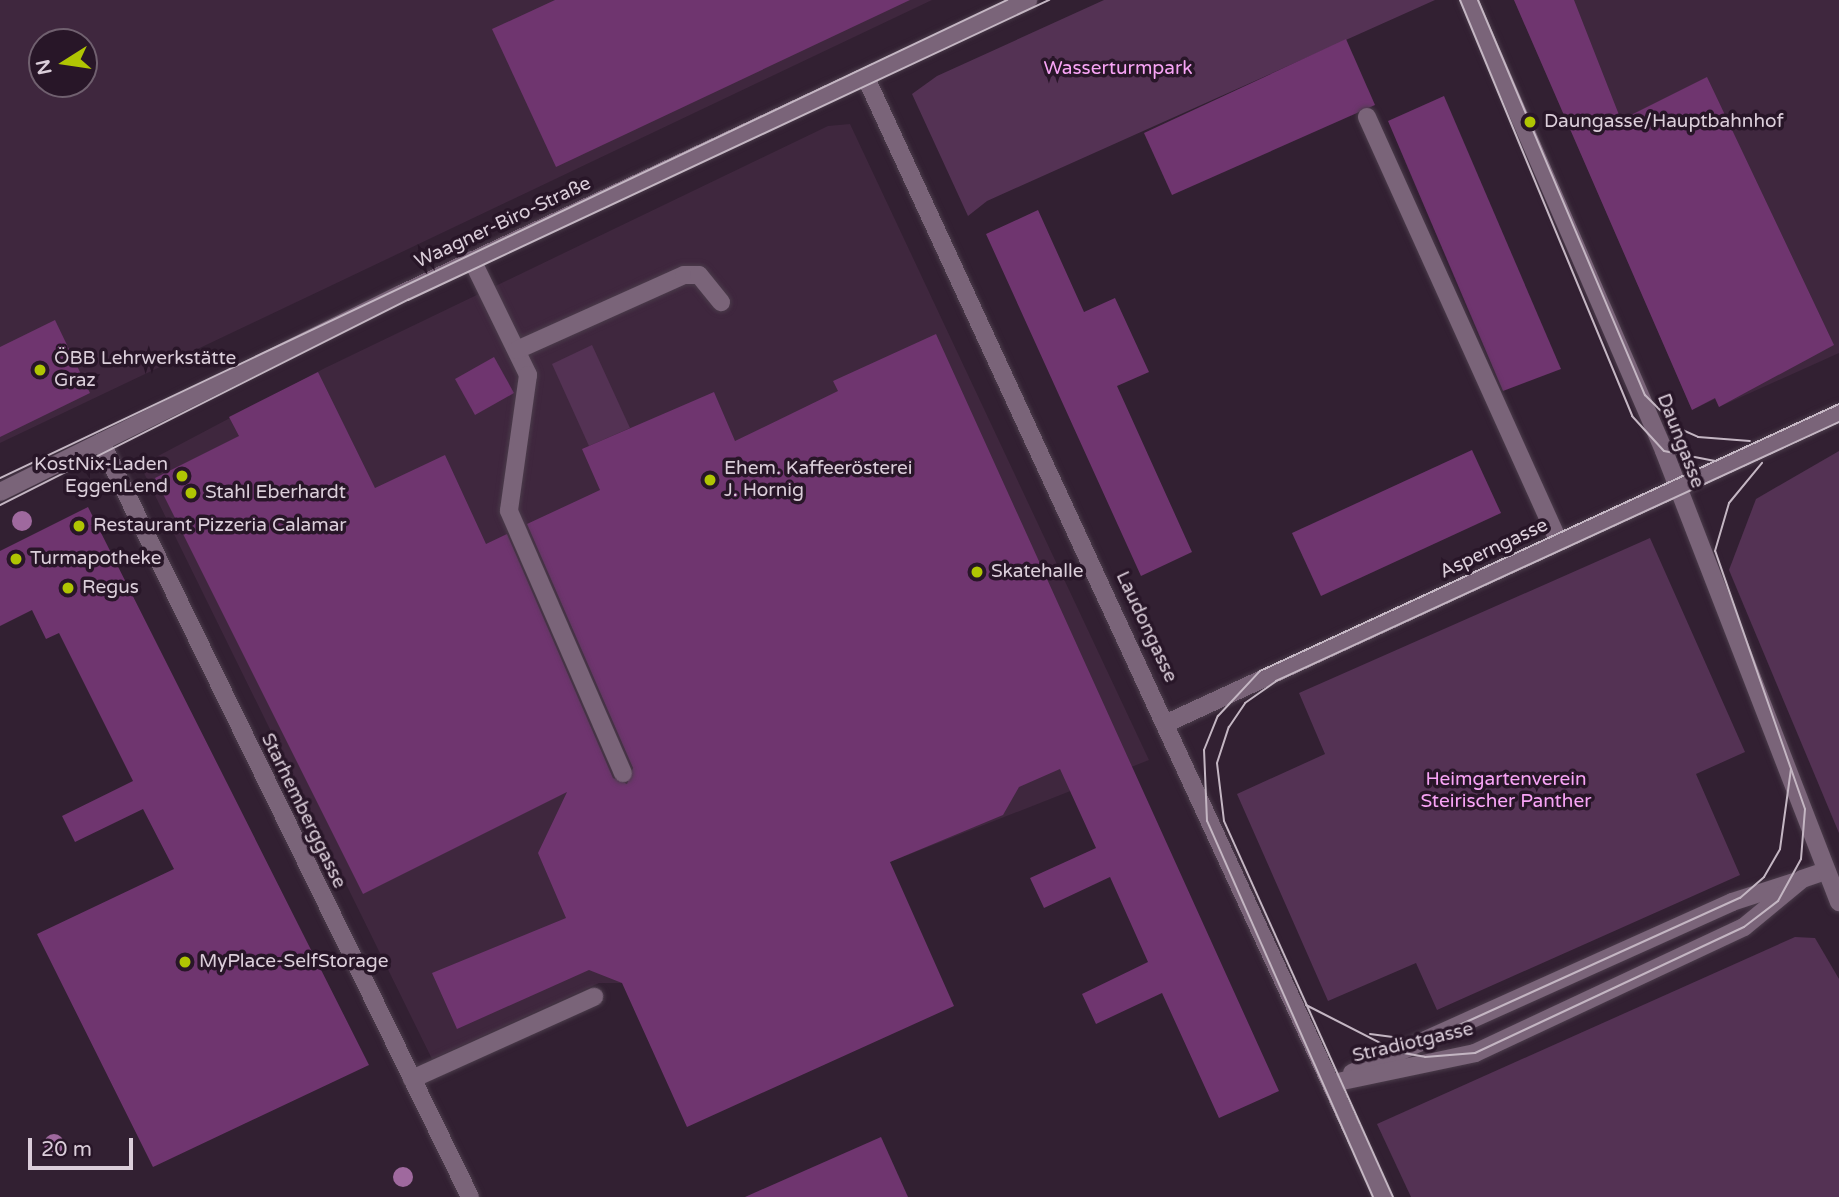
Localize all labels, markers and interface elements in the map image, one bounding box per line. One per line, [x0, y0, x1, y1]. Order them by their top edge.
north arrow [28, 28, 98, 98]
text: N [32, 57, 57, 77]
park label: Wasserturmpark [1043, 58, 1193, 80]
place label: Daungasse/Hauptbahnhof [1544, 111, 1784, 133]
marker: Daungasse/Hauptbahnhof [1522, 114, 1538, 130]
street label: Waagner-Biro-Straße [411, 172, 595, 274]
place label: ÖBB Lehrwerkstätte Graz [54, 348, 236, 392]
marker: ÖBB Lehrwerkstätte Graz [32, 362, 48, 378]
street label: Daungasse [1652, 390, 1708, 492]
place label: KostNix-Laden EggenLend [34, 454, 168, 498]
place label: Ehem. Kaffeerösterei J. Hornig [724, 458, 913, 502]
marker: KostNix-Laden EggenLend [174, 468, 190, 484]
marker: Ehem. Kaffeerösterei J. Hornig [702, 472, 718, 488]
place label: Stahl Eberhardt [205, 482, 346, 504]
marker: Stahl Eberhardt [183, 485, 199, 501]
street label: Asperngasse [1436, 514, 1552, 584]
place label: Restaurant Pizzeria Calamar [93, 515, 347, 537]
marker: Restaurant Pizzeria Calamar [71, 518, 87, 534]
place label: Turmapotheke [30, 548, 161, 570]
marker: Turmapotheke [8, 551, 24, 567]
place label: Skatehalle [991, 561, 1084, 583]
marker: Skatehalle [969, 564, 985, 580]
street label: Laudongasse [1110, 568, 1182, 686]
place label: Regus [82, 577, 139, 599]
marker: Regus [60, 580, 76, 596]
street label: Starhemberggasse [256, 730, 350, 892]
park label: Heimgartenverein Steirischer Panther [1421, 769, 1591, 813]
place label: MyPlace-SelfStorage [199, 951, 389, 973]
marker: MyPlace-SelfStorage [177, 954, 193, 970]
street label: Stradiotgasse [1350, 1018, 1476, 1068]
scale bar [32, 1124, 136, 1168]
text: 20 m [41, 1137, 92, 1162]

